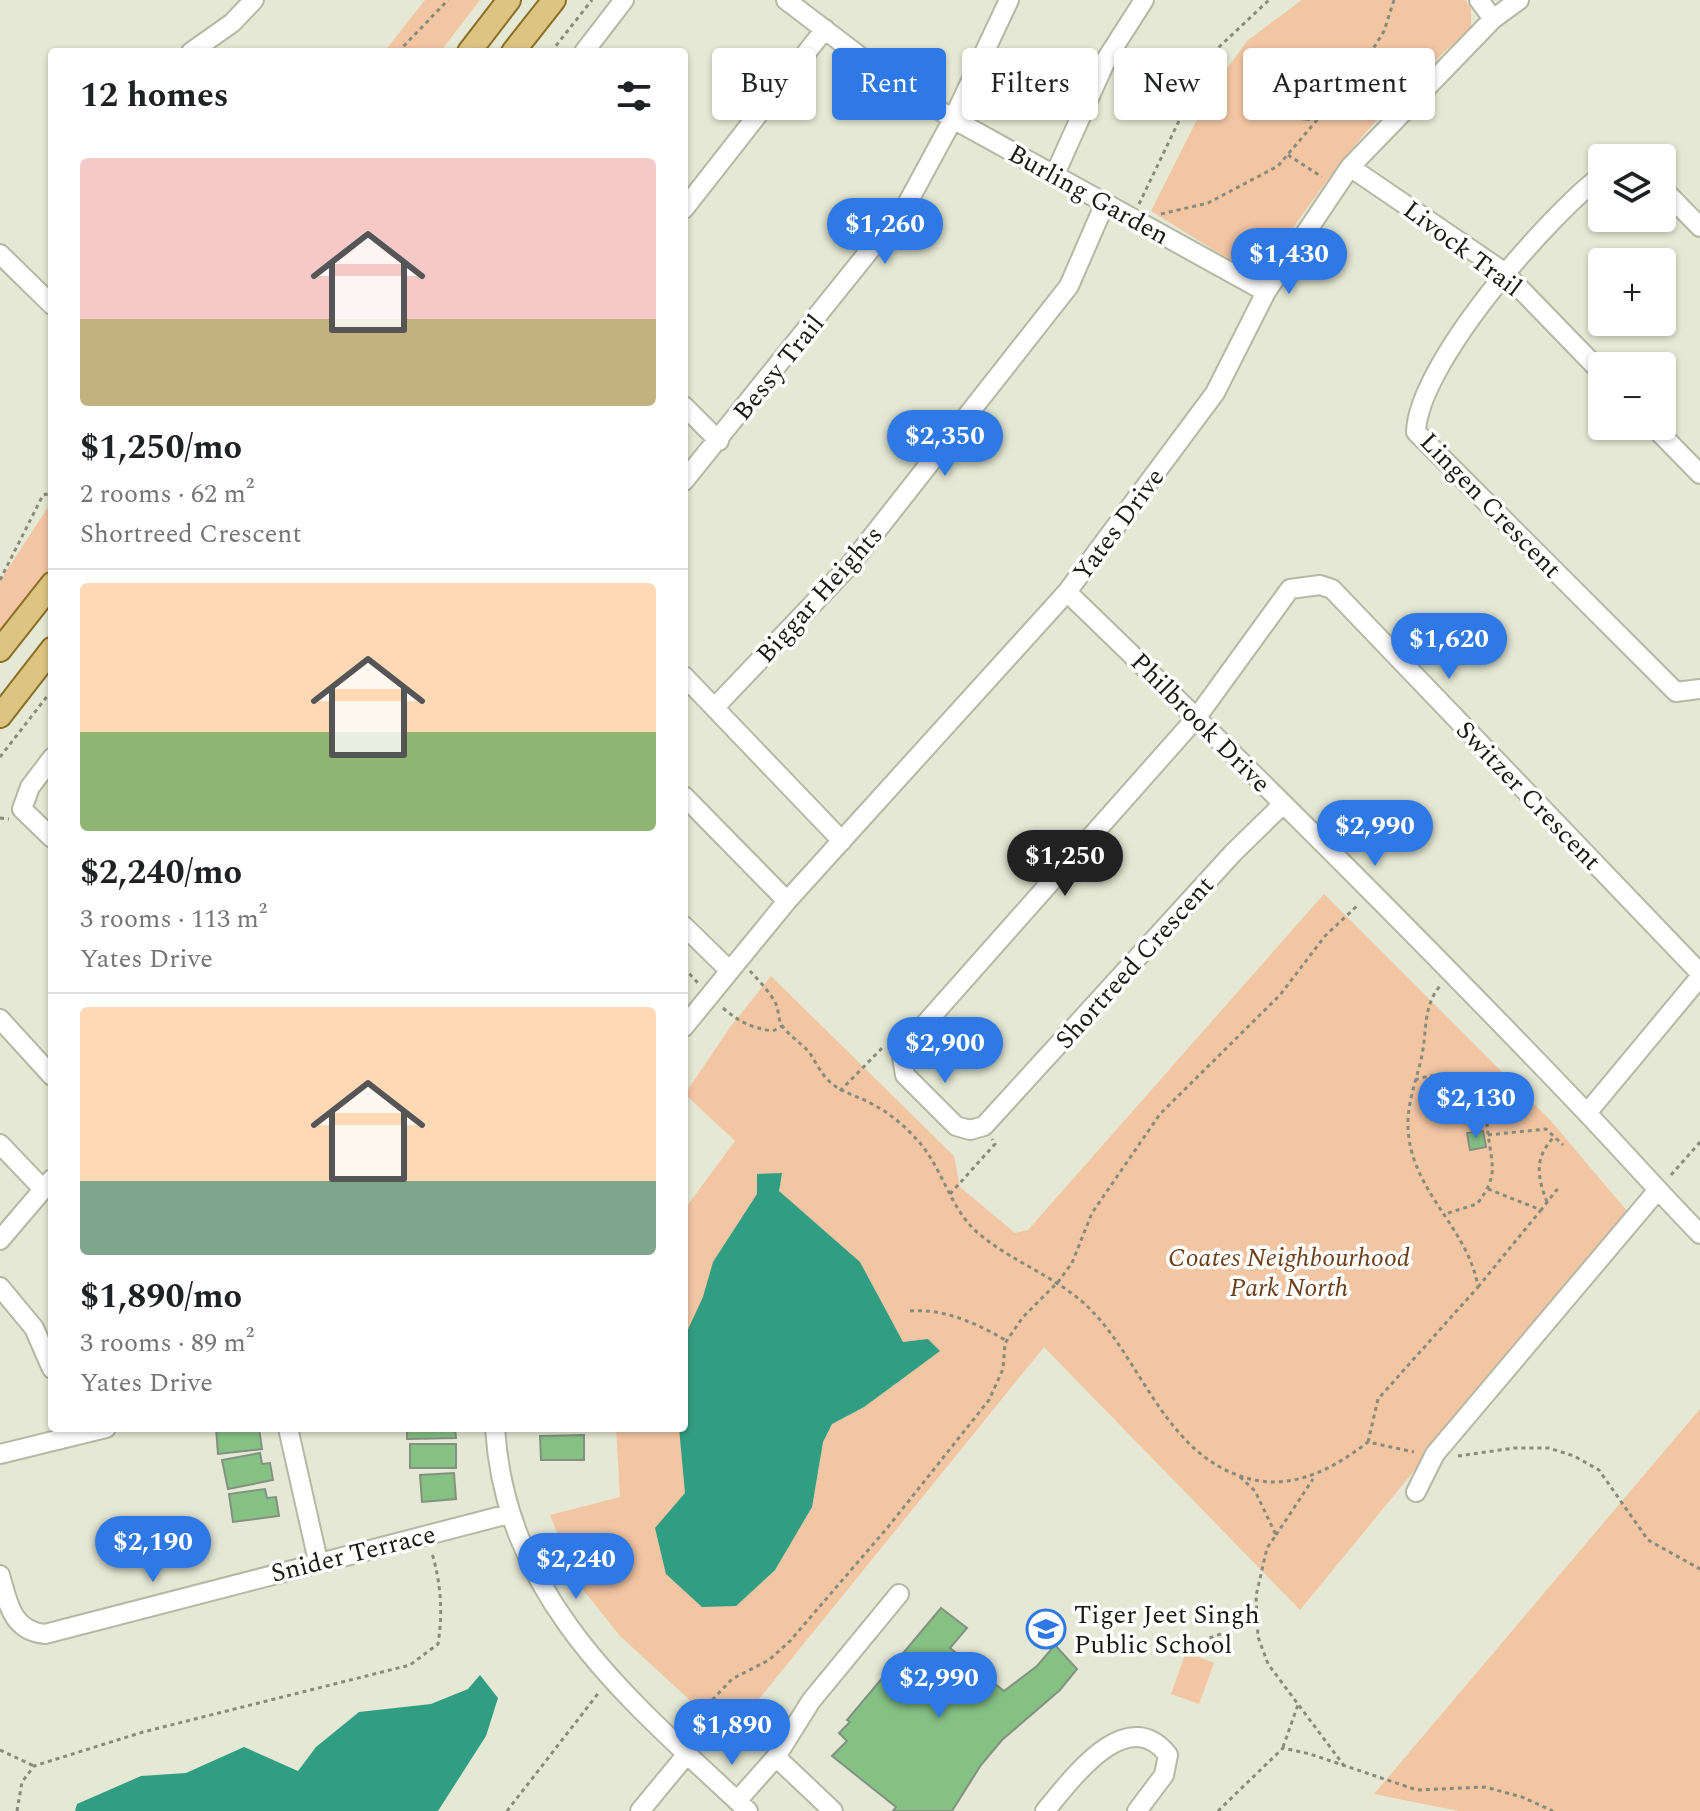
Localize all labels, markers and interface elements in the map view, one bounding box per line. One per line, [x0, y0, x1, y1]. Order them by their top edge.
chip: Buy [712, 48, 816, 120]
chip: Rent [832, 48, 946, 120]
chip: Filters [962, 48, 1098, 120]
chip: New [1114, 48, 1227, 120]
chip: Apartment [1243, 48, 1435, 120]
text: 12 homes [80, 70, 229, 122]
icon: filters [612, 74, 656, 118]
street label: Burling Garden [1001, 134, 1176, 256]
map controls [1588, 144, 1676, 440]
button: layers [1588, 144, 1676, 232]
street label: Livock Trail [1394, 191, 1531, 307]
pin: $1,260 [820, 198, 950, 266]
text: $1,260 [845, 204, 925, 244]
icon: home [296, 210, 440, 354]
pin: $1,430 [1224, 228, 1354, 296]
text: $1,430 [1249, 234, 1329, 274]
button: + [1588, 248, 1676, 336]
street label: Bessy Trail [723, 306, 834, 430]
button: − [1588, 352, 1676, 440]
pin: $2,350 [880, 410, 1010, 478]
text: $2,350 [905, 416, 985, 456]
text: $1,250/mo [80, 422, 242, 474]
street label: Lingen Crescent [1410, 423, 1571, 588]
street label: Yates Drive [1063, 460, 1175, 590]
text: 2 rooms · 62 m² [80, 474, 254, 514]
text: Shortreed Crescent [80, 514, 302, 554]
street label: Biggar Heights [747, 517, 893, 673]
pin: $1,620 [1384, 613, 1514, 681]
text: $1,620 [1409, 619, 1489, 659]
icon: home [296, 635, 440, 779]
street label: Philbrook Drive [1121, 643, 1280, 802]
street label: Switzer Crescent [1446, 712, 1611, 880]
pin: $2,990 [1310, 800, 1440, 868]
text: $2,990 [1335, 806, 1415, 846]
pin: $1,250 [1000, 830, 1130, 898]
text: $1,250 [1025, 836, 1105, 876]
text: $2,240/mo [80, 847, 242, 899]
street label: Shortreed Crescent [1046, 867, 1224, 1058]
text: 3 rooms · 113 m² [80, 899, 267, 939]
text: Yates Drive [80, 939, 213, 979]
pin: $2,900 [880, 1017, 1010, 1085]
text: $2,900 [905, 1023, 985, 1063]
icon: home [296, 1059, 440, 1203]
pin: $2,130 [1411, 1072, 1541, 1140]
text: $2,130 [1436, 1078, 1516, 1118]
park label: Coates Neighbourhood Park North [1168, 1238, 1410, 1308]
text: $1,890/mo [80, 1271, 242, 1323]
text: 3 rooms · 89 m² [80, 1323, 254, 1363]
text: Yates Drive [80, 1363, 213, 1403]
street label: Snider Terrace [267, 1514, 440, 1594]
pin: $2,190 [88, 1516, 218, 1584]
text: $2,190 [113, 1522, 193, 1562]
pin: $2,240 [511, 1533, 641, 1601]
text: $2,240 [536, 1539, 616, 1579]
place label: Tiger Jeet Singh Public School [1074, 1595, 1260, 1665]
school or university icon: Tiger Jeet Singh Public School [1025, 1608, 1067, 1650]
pin: $2,990 [874, 1652, 1004, 1720]
text: $2,990 [899, 1658, 979, 1698]
pin: $1,890 [667, 1699, 797, 1767]
text: $1,890 [692, 1705, 772, 1745]

